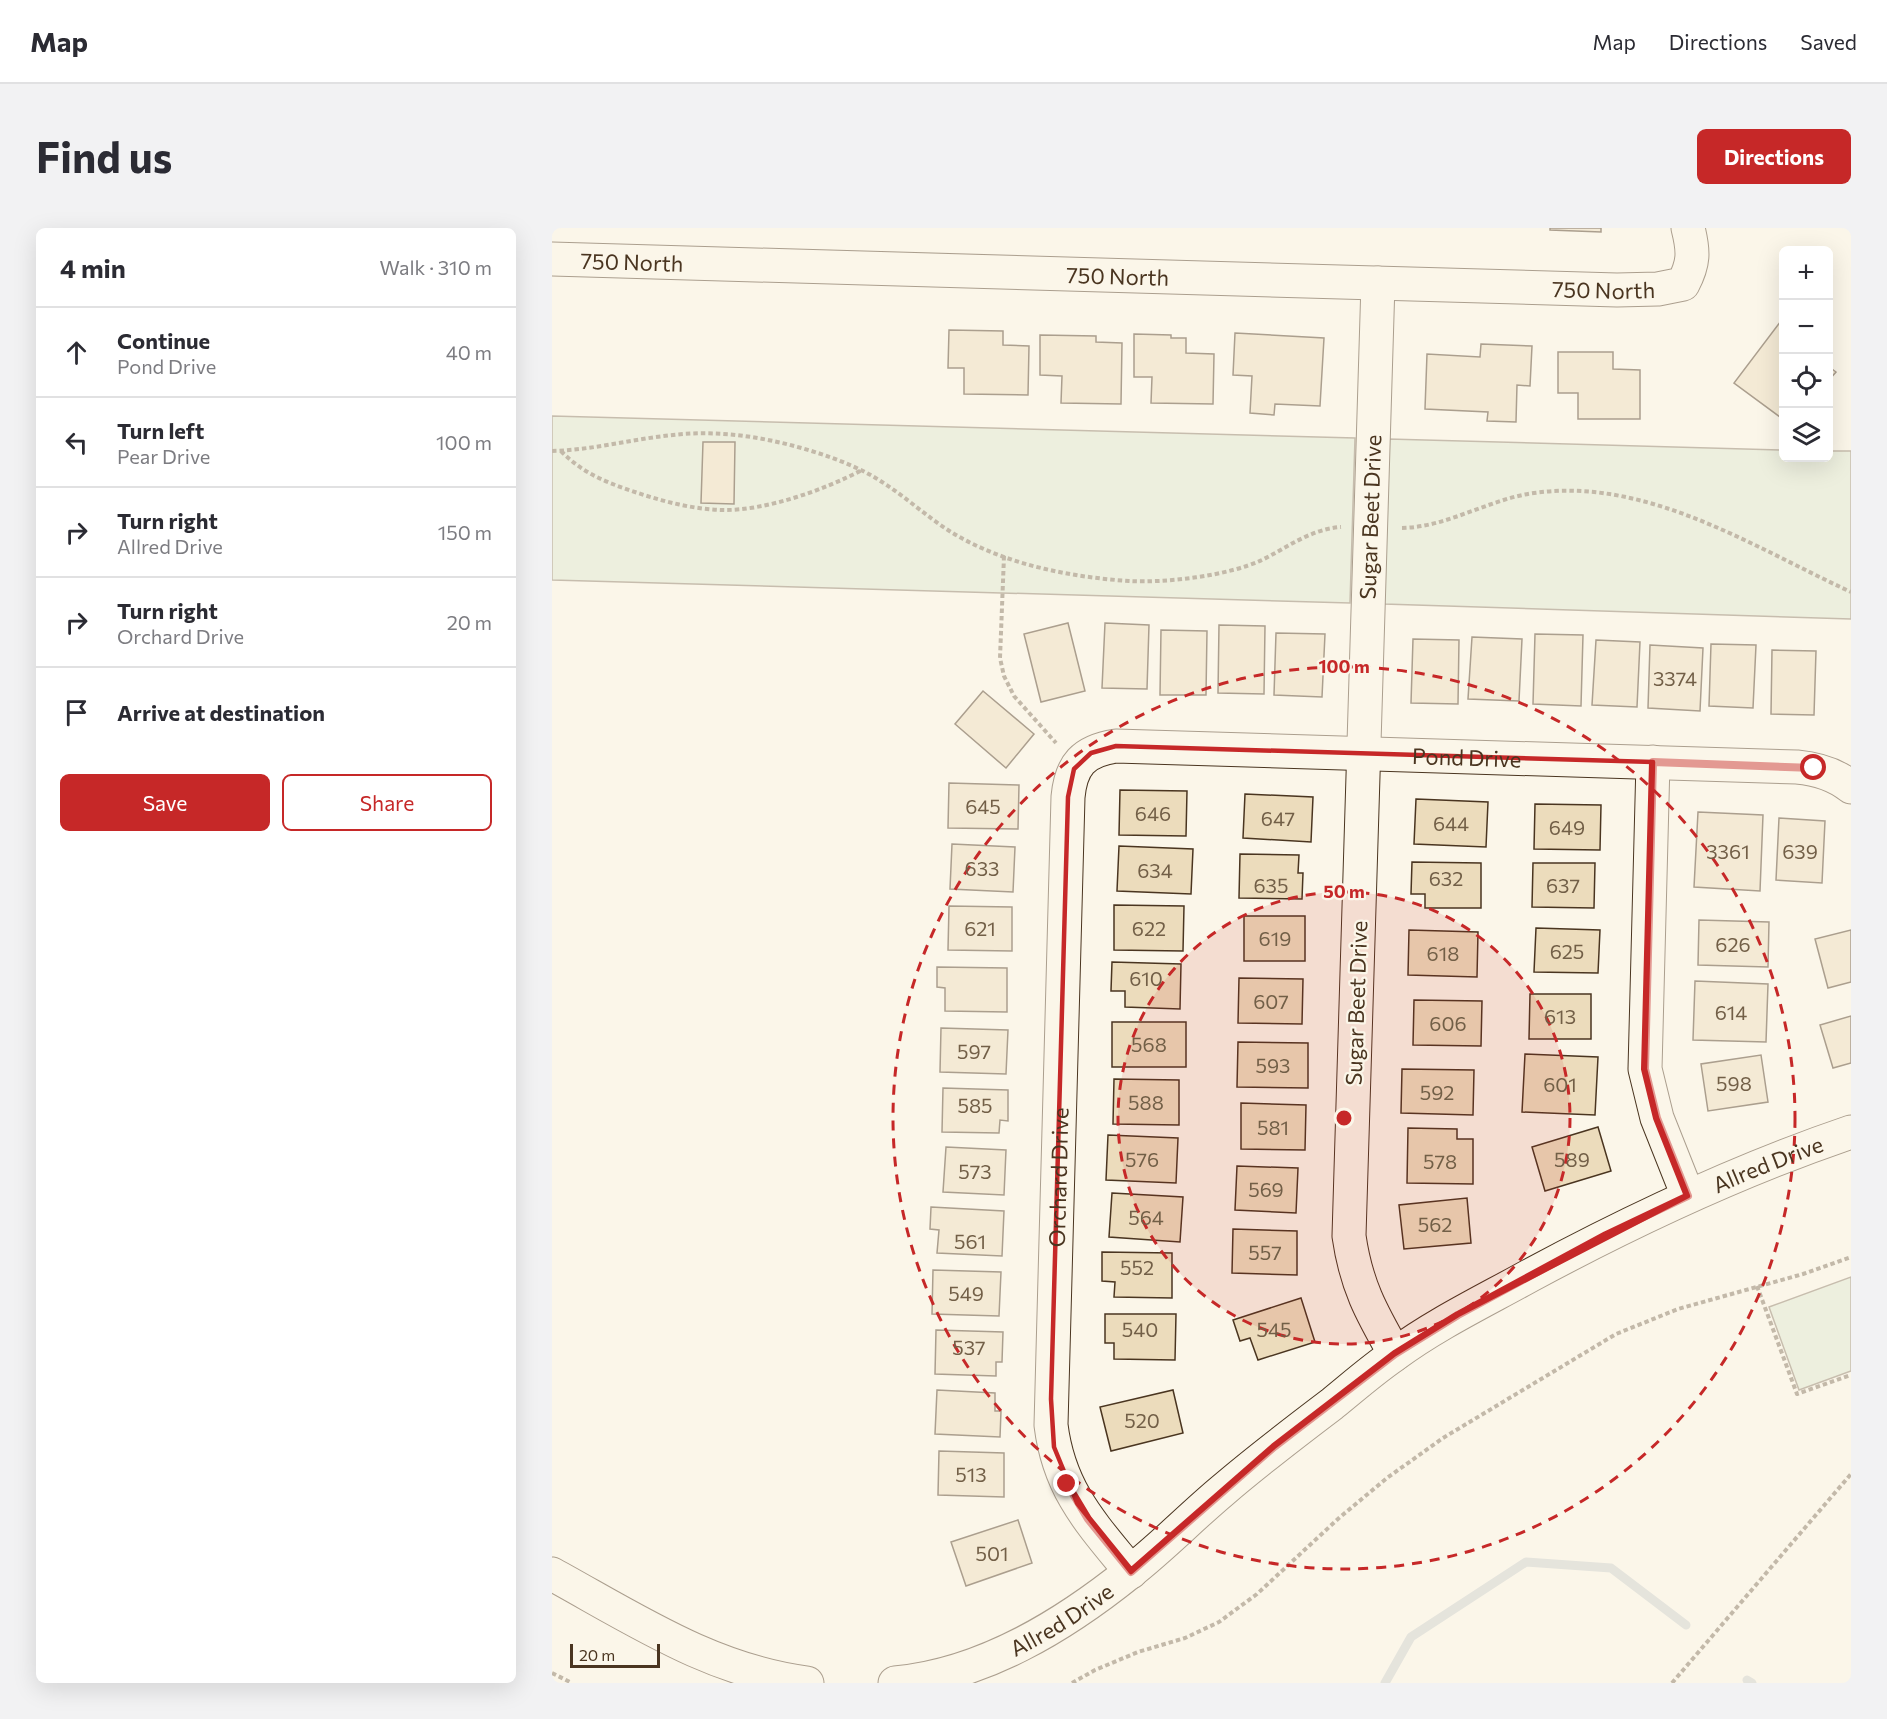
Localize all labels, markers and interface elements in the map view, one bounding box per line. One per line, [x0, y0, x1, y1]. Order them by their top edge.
text: Map [30, 24, 88, 58]
text: Map [1593, 29, 1636, 54]
text: Directions [1669, 29, 1767, 54]
text: Saved [1800, 29, 1857, 54]
button: Directions [1697, 129, 1851, 184]
text: Find us [36, 130, 172, 182]
street label: 750 North [580, 246, 684, 276]
map controls [1779, 246, 1833, 462]
button: + [1779, 246, 1833, 300]
text: 4 min [60, 252, 126, 283]
text: Walk · 310 m [380, 255, 492, 279]
street label: 750 North [1066, 260, 1170, 290]
street label: 750 North [1552, 275, 1655, 304]
button: − [1779, 300, 1833, 354]
text: Continue [117, 327, 210, 354]
icon: ahead [60, 336, 93, 369]
text: 40 m [446, 340, 492, 364]
text: Pond Drive [117, 354, 216, 378]
button: locate [1779, 354, 1833, 408]
button: layers [1779, 408, 1833, 462]
text: Turn left [117, 417, 204, 444]
icon: left [60, 426, 93, 459]
text: 100 m [436, 430, 492, 454]
street label: Sugar Beet Drive [1354, 434, 1386, 600]
text: Pear Drive [117, 444, 210, 468]
text: Turn right [117, 507, 218, 534]
icon: right [60, 516, 93, 549]
text: 150 m [438, 520, 492, 544]
text: Allred Drive [117, 534, 223, 558]
text: Turn right [117, 597, 218, 624]
icon: right [60, 606, 93, 639]
text: 20 m [447, 610, 492, 634]
text: Orchard Drive [117, 624, 244, 648]
text: 100 m [1318, 655, 1370, 677]
house number: 3374 [1653, 666, 1697, 690]
icon: arrive [60, 696, 93, 729]
text: Arrive at destination [117, 699, 325, 726]
street label: Pond Drive [1412, 742, 1522, 772]
route start [1800, 754, 1826, 780]
button: Save [60, 774, 270, 831]
button: Share [282, 774, 492, 831]
house number: 645 [965, 794, 1001, 818]
house number: 646 [1135, 801, 1171, 825]
house number: 647 [1261, 806, 1295, 830]
house number: 644 [1433, 811, 1469, 835]
house number: 649 [1549, 815, 1585, 839]
house number: 3361 [1706, 839, 1750, 863]
house number: 639 [1782, 839, 1818, 863]
house number: 633 [965, 856, 999, 880]
house number: 634 [1137, 858, 1173, 882]
house number: 632 [1429, 866, 1463, 890]
house number: 635 [1254, 873, 1289, 897]
house number: 637 [1546, 873, 1580, 897]
text: 50 m [1323, 880, 1365, 902]
house number: 621 [964, 916, 996, 940]
house number: 622 [1132, 916, 1166, 940]
street label: Sugar Beet Drive [1340, 920, 1372, 1086]
house number: 619 [1259, 926, 1291, 950]
house number: 626 [1715, 932, 1751, 956]
house number: 625 [1550, 939, 1584, 963]
house number: 618 [1427, 941, 1459, 965]
house number: 610 [1129, 966, 1163, 990]
house number: 607 [1253, 989, 1289, 1013]
house number: 614 [1715, 1000, 1747, 1024]
house number: 613 [1544, 1004, 1576, 1028]
house number: 606 [1429, 1011, 1467, 1035]
house number: 568 [1131, 1032, 1167, 1056]
house number: 597 [957, 1039, 991, 1063]
house number: 593 [1256, 1053, 1291, 1077]
house number: 598 [1716, 1071, 1752, 1095]
house number: 601 [1543, 1072, 1577, 1096]
house number: 592 [1420, 1080, 1454, 1104]
house number: 588 [1128, 1090, 1164, 1114]
house number: 585 [957, 1093, 993, 1117]
street label: Orchard Drive [1042, 1107, 1073, 1248]
centre of rings [1334, 1108, 1354, 1128]
house number: 581 [1257, 1115, 1289, 1139]
street label: Allred Drive [1708, 1130, 1826, 1198]
house number: 576 [1125, 1147, 1159, 1171]
house number: 589 [1554, 1147, 1590, 1171]
house number: 578 [1423, 1149, 1457, 1173]
house number: 573 [958, 1159, 992, 1183]
house number: 569 [1248, 1177, 1284, 1201]
house number: 564 [1128, 1205, 1164, 1229]
house number: 562 [1418, 1212, 1452, 1236]
house number: 561 [954, 1229, 986, 1253]
house number: 557 [1248, 1240, 1282, 1264]
house number: 552 [1120, 1255, 1154, 1279]
house number: 549 [948, 1281, 984, 1305]
house number: 540 [1122, 1317, 1158, 1341]
house number: 545 [1257, 1317, 1291, 1341]
house number: 537 [952, 1335, 986, 1359]
house number: 520 [1124, 1408, 1160, 1432]
house number: 513 [955, 1462, 987, 1486]
route end [1053, 1470, 1079, 1496]
house number: 501 [975, 1541, 1009, 1565]
street label: Allred Drive [1005, 1577, 1118, 1661]
scale bar [570, 1641, 660, 1668]
text: 20 m [579, 1645, 615, 1664]

